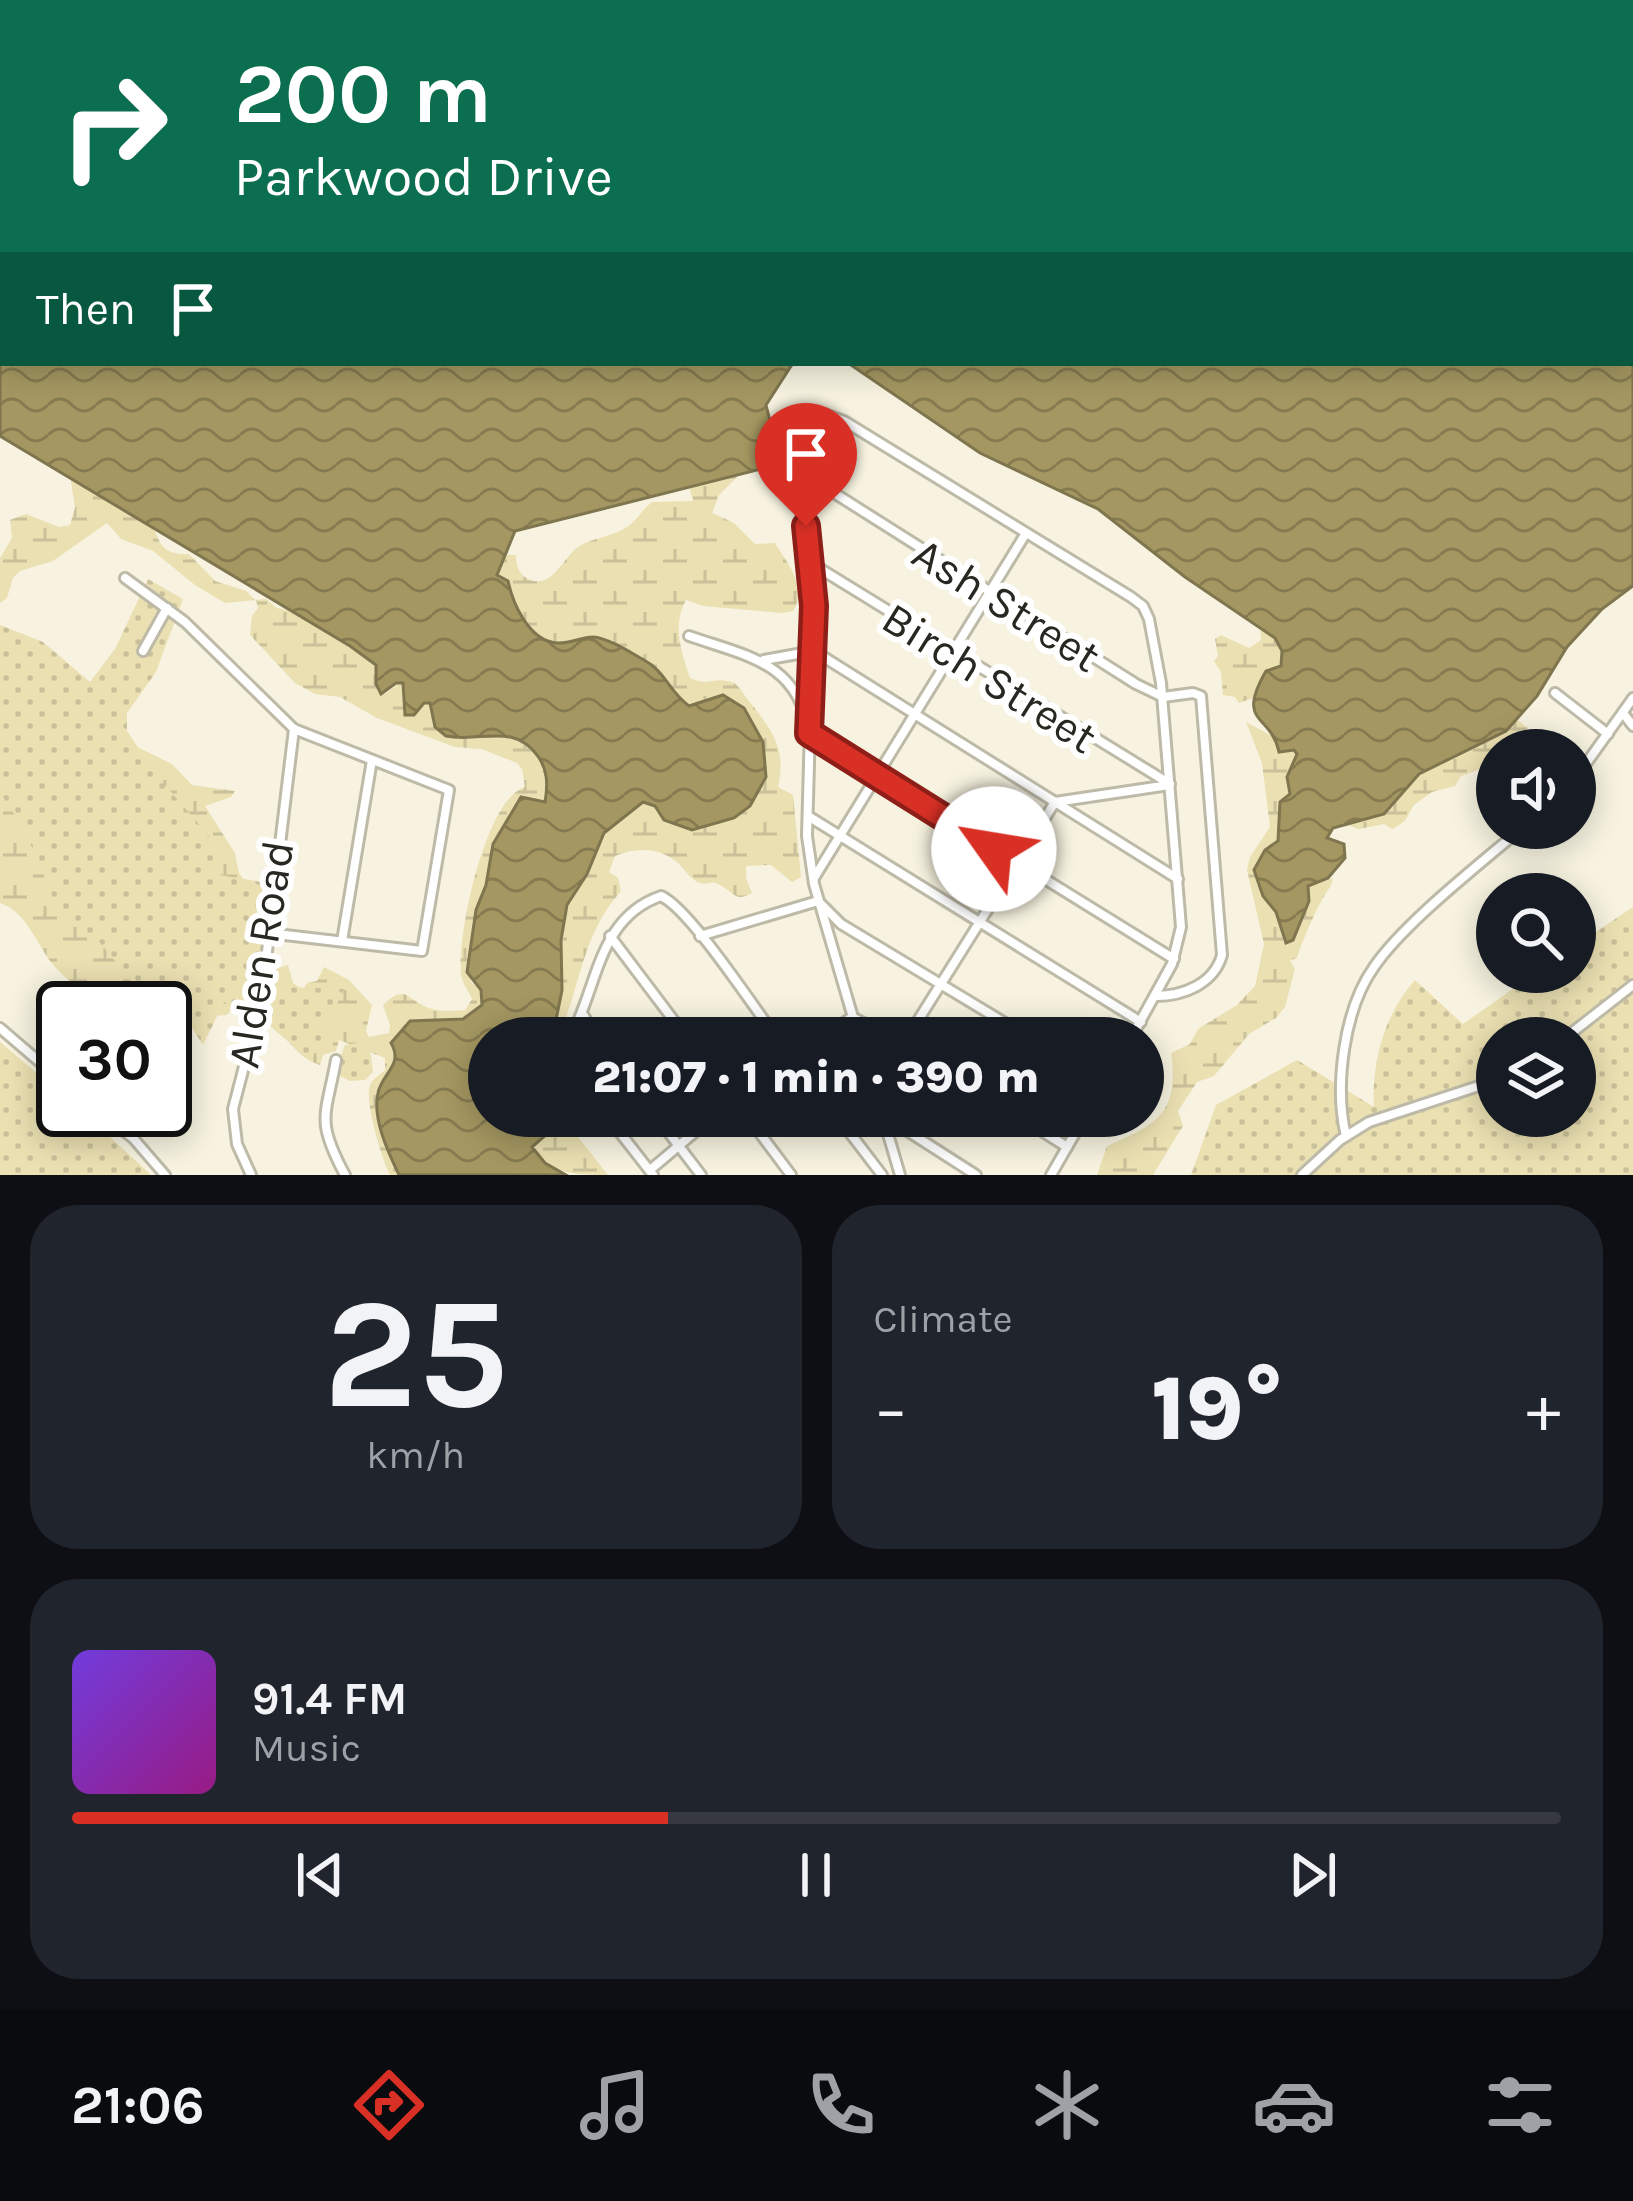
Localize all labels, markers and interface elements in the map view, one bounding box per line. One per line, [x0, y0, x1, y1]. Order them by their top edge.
text: 200 m [234, 45, 492, 143]
icon: right [36, 48, 192, 204]
text: Parkwood Drive [234, 145, 613, 209]
icon: arrive [160, 276, 226, 342]
text: Then [36, 283, 136, 335]
pin [755, 403, 857, 526]
icon: arrive [773, 421, 839, 487]
street label: Ash Street [903, 527, 1110, 683]
street label: Birch Street [873, 592, 1106, 764]
map controls [1476, 729, 1596, 1137]
button: sound [1476, 729, 1596, 849]
position arrow [931, 786, 1057, 912]
street label: Alden Road [217, 837, 305, 1072]
button: search [1476, 873, 1596, 993]
speed limit sign: 30 [36, 981, 192, 1137]
button: layers [1476, 1017, 1596, 1137]
text: 21:07 · 1 min · 390 m [592, 1051, 1040, 1103]
text: 25 [323, 1263, 508, 1445]
text: Climate [874, 1296, 1013, 1342]
text: 19° [1151, 1356, 1283, 1462]
text: − [874, 1370, 908, 1448]
text: + [1526, 1370, 1561, 1448]
text: km/h [366, 1432, 465, 1478]
text: 91.4 FM [252, 1673, 407, 1725]
text: Music [252, 1725, 361, 1771]
icon: previous [287, 1842, 353, 1908]
icon: pause [783, 1842, 849, 1908]
icon: next [1280, 1842, 1346, 1908]
icon: directions [347, 2063, 431, 2147]
icon: music [573, 2063, 657, 2147]
icon: phone [799, 2063, 883, 2147]
icon: climate [1025, 2063, 1109, 2147]
icon: car [1252, 2063, 1336, 2147]
icon: filters [1478, 2063, 1562, 2147]
text: 21:06 [71, 2073, 205, 2137]

